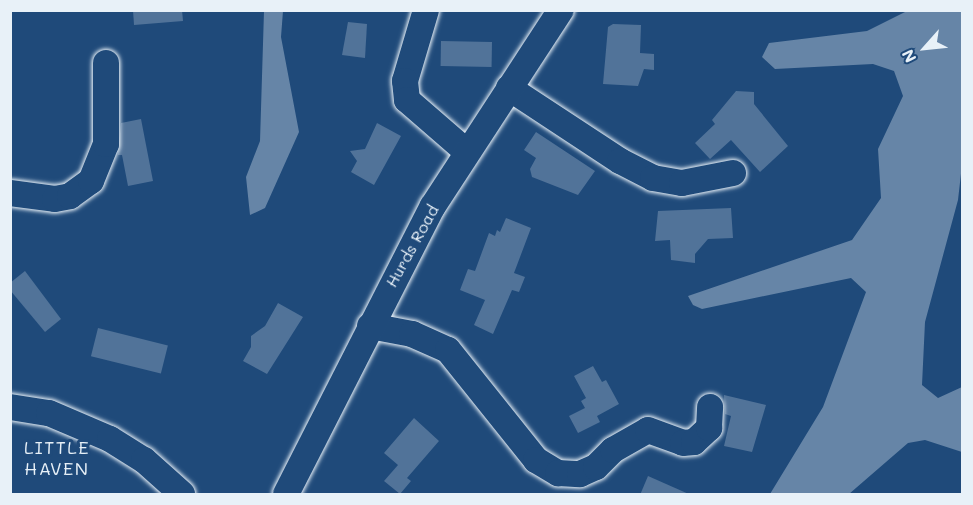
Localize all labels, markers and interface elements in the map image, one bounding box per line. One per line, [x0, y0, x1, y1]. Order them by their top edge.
north arrow [895, 18, 955, 78]
text: N [896, 46, 921, 67]
street label: Hurds Road [382, 202, 442, 290]
district label: LITTLE HAVEN [24, 437, 90, 480]

